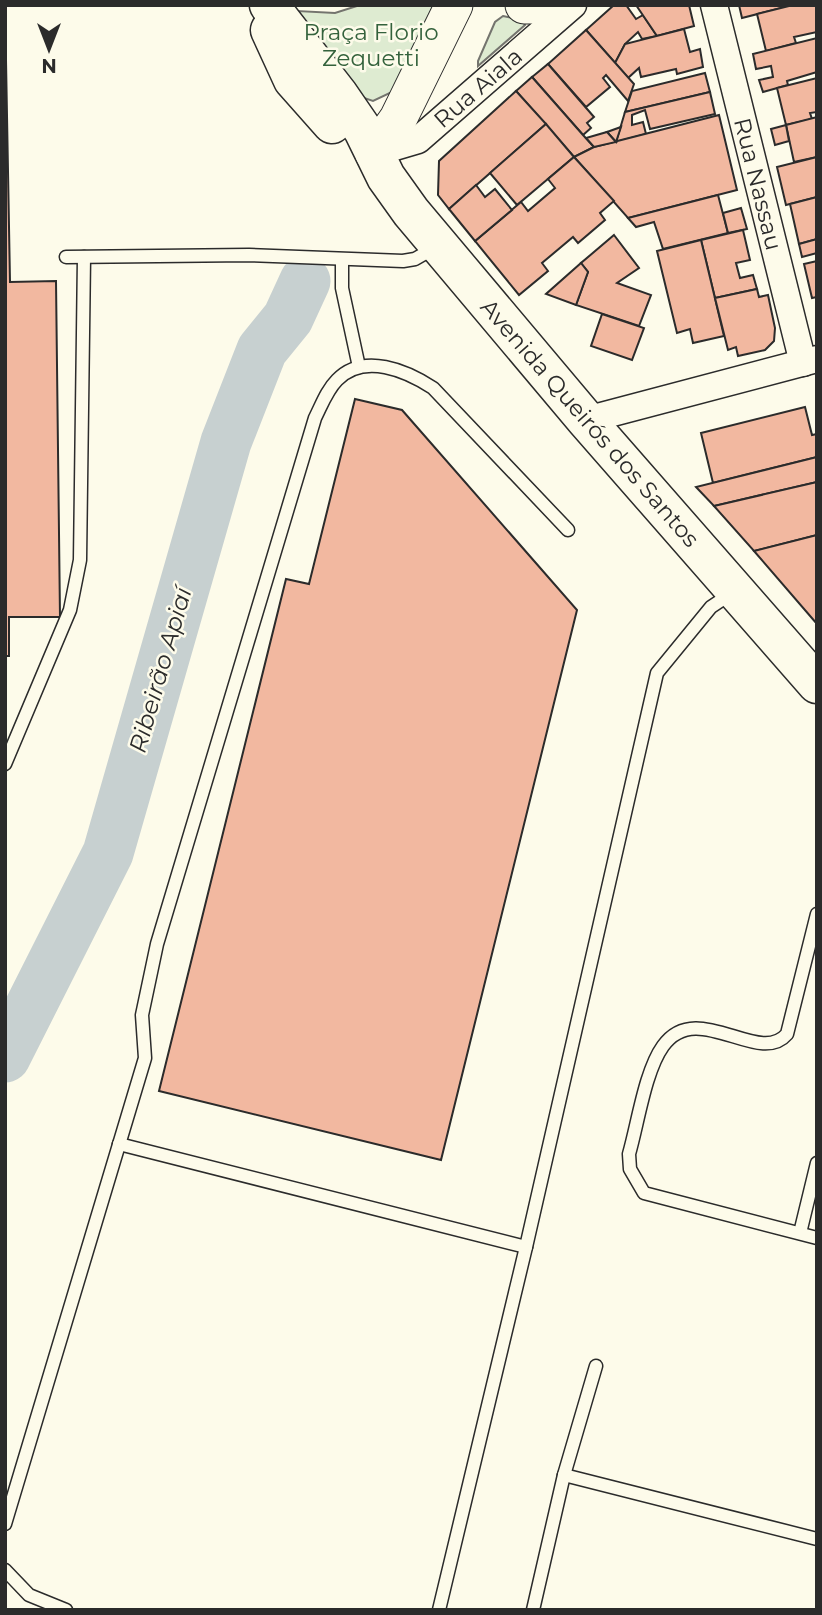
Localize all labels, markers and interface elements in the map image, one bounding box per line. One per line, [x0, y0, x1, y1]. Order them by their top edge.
north arrow [14, 14, 84, 84]
park label: Praça Florio Zequetti [303, 18, 439, 72]
street label: Rua Aiala [428, 42, 528, 134]
text: N [41, 54, 57, 77]
street label: Rua Nassau [728, 115, 788, 253]
street label: Avenida Queirós dos Santos [475, 293, 705, 553]
water label: Ribeirão Apiaí [123, 581, 198, 756]

